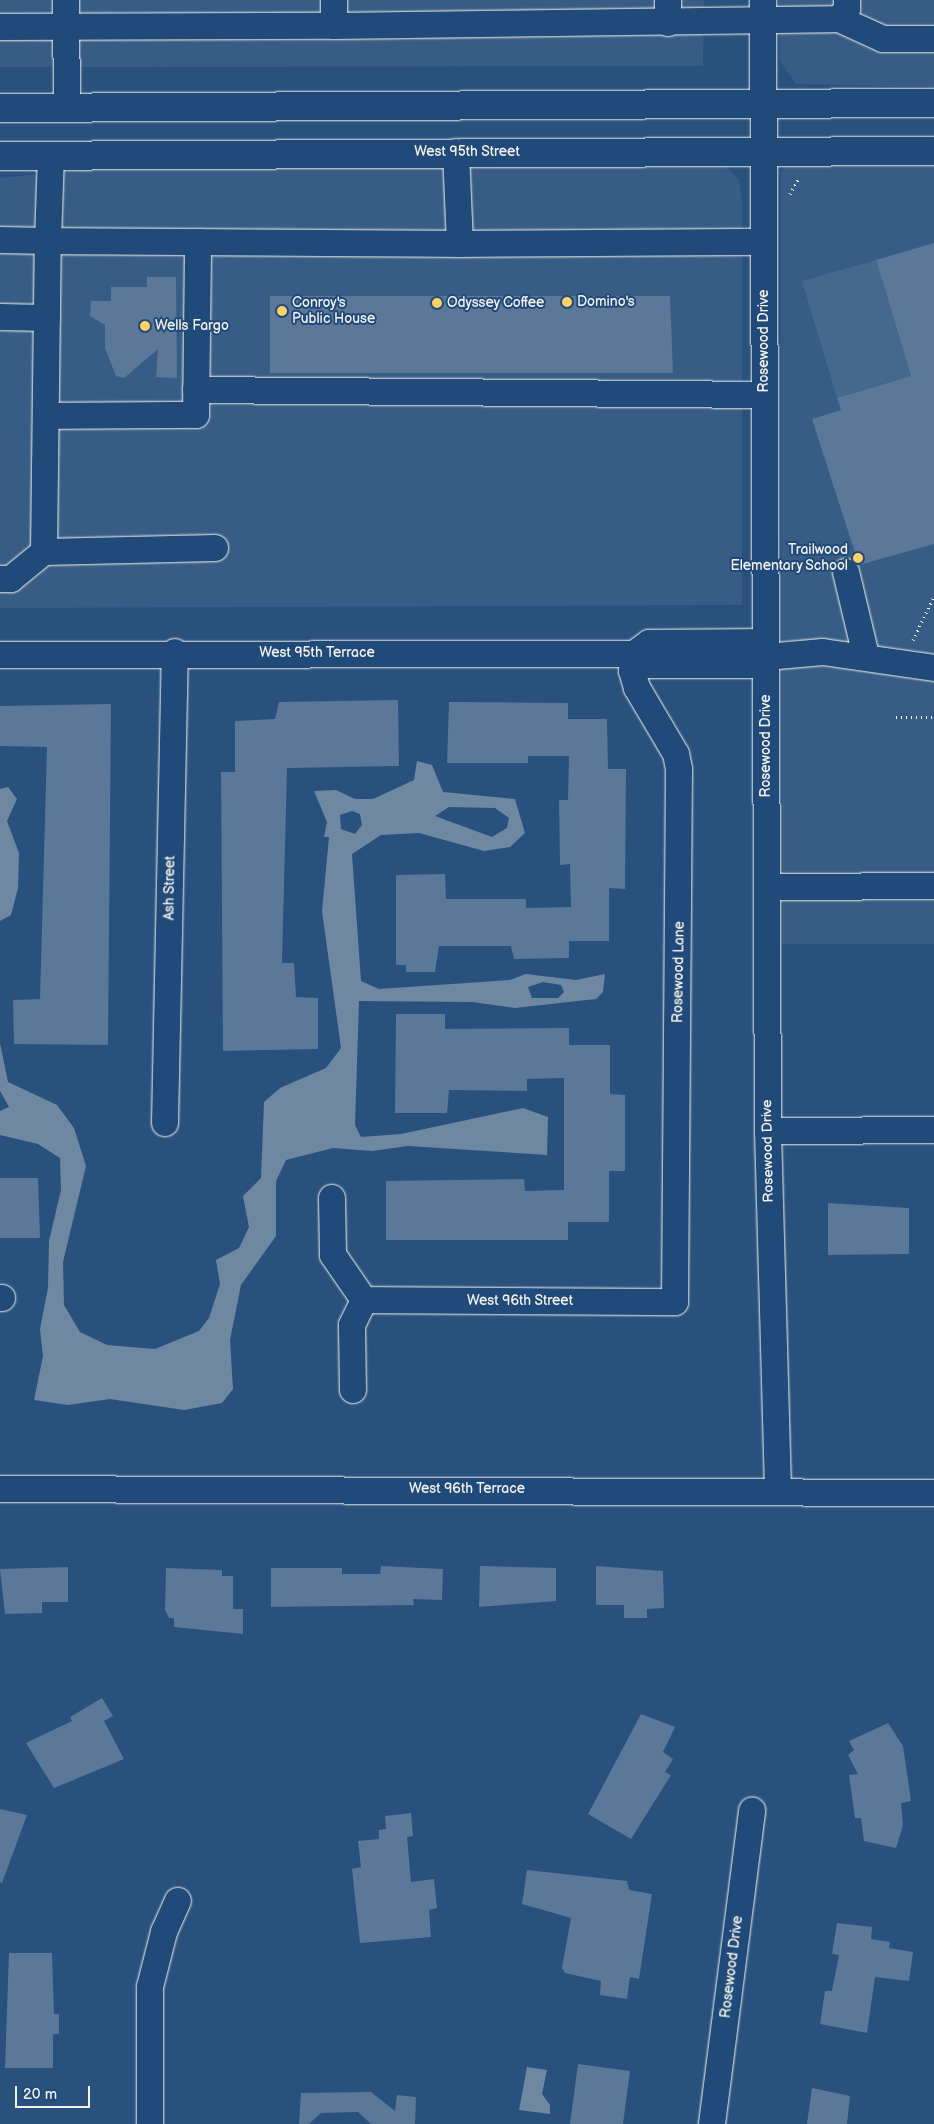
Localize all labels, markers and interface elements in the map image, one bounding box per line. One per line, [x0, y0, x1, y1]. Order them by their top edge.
street label: West 95th Street [414, 144, 520, 160]
street label: Rosewood Drive [756, 289, 772, 393]
place label: Domino's [577, 294, 635, 310]
place label: Conroy's Public House [292, 295, 375, 328]
place label: Odyssey Coffee [447, 295, 545, 311]
marker: Domino's [561, 296, 573, 308]
marker: Odyssey Coffee [431, 297, 443, 309]
marker: Conroy's Public House [276, 305, 288, 317]
place label: Wells Fargo [155, 318, 229, 334]
marker: Wells Fargo [139, 320, 151, 332]
place label: Trailwood Elementary School [729, 542, 848, 574]
marker: Trailwood Elementary School [852, 552, 864, 564]
street label: West 95th Terrace [259, 645, 375, 661]
street label: Rosewood Drive [758, 694, 774, 798]
street label: Ash Street [161, 855, 179, 921]
street label: Rosewood Lane [670, 921, 688, 1023]
street label: Rosewood Drive [759, 1099, 777, 1203]
street label: West 96th Street [467, 1293, 573, 1309]
street label: West 96th Terrace [409, 1481, 525, 1497]
street label: Rosewood Drive [717, 1915, 747, 2019]
scale bar [18, 2076, 92, 2108]
text: 20 m [23, 2085, 57, 2104]

